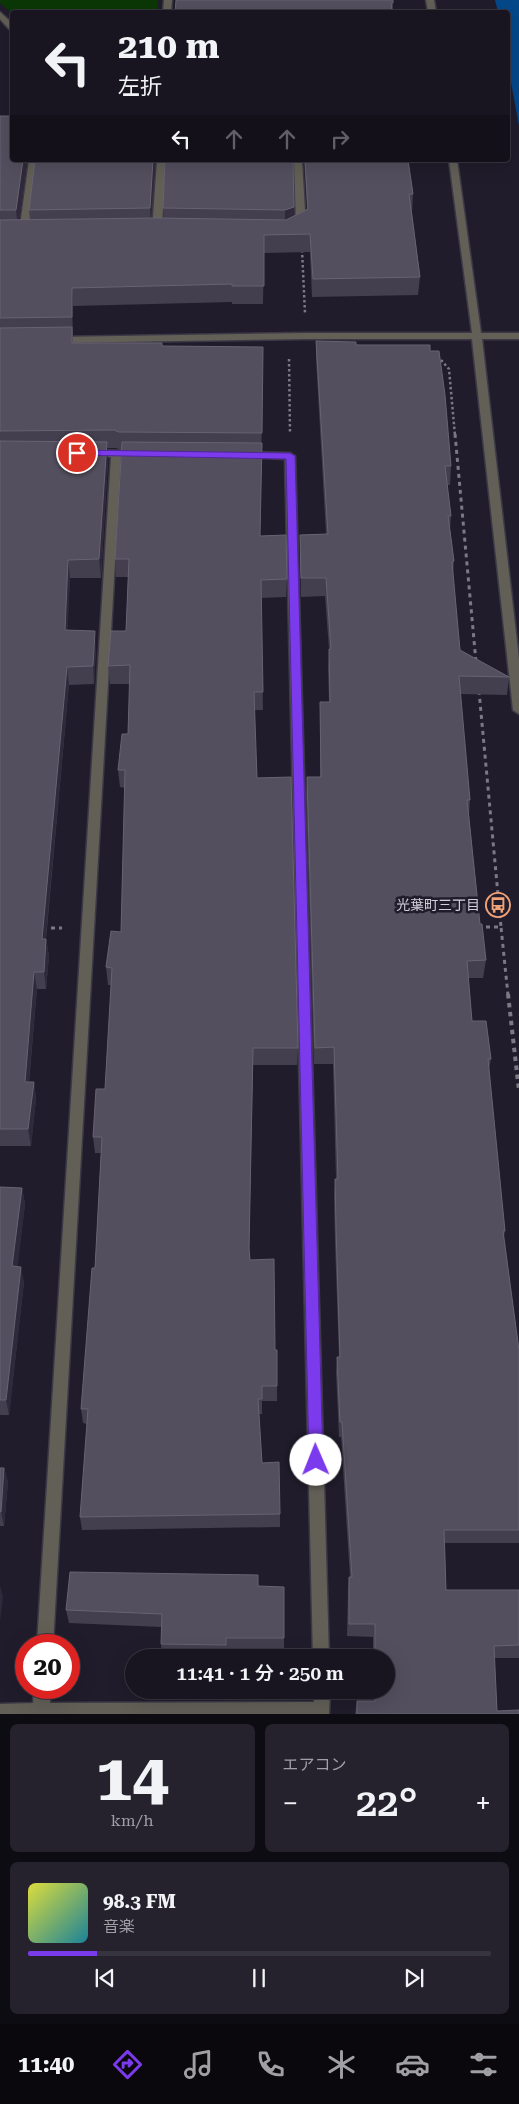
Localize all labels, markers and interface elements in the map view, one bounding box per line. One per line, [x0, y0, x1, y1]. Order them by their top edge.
text: 210 m [118, 26, 219, 67]
icon: left [35, 30, 100, 95]
text: 左折 [118, 74, 162, 99]
icon: left [167, 125, 195, 153]
icon: ahead [220, 125, 248, 153]
icon: ahead [273, 125, 301, 153]
icon: right [326, 125, 354, 153]
pin [56, 432, 98, 474]
icon: arrive [63, 439, 91, 467]
bus stop icon: 光葉町三丁目 [485, 892, 511, 918]
place label: 光葉町三丁目 [396, 897, 480, 913]
position arrow [289, 1433, 341, 1485]
speed limit sign: 20 [15, 1634, 80, 1699]
text: 11:41 · 1 分 · 250 m [176, 1662, 344, 1685]
text: 14 [96, 1740, 169, 1816]
text: エアコン [283, 1755, 347, 1774]
text: 22° [356, 1781, 417, 1825]
text: − [283, 1787, 298, 1820]
text: + [475, 1787, 491, 1820]
text: km/h [111, 1811, 154, 1830]
text: 98.3 FM [103, 1890, 176, 1913]
text: 音楽 [103, 1917, 135, 1936]
icon: previous [91, 1964, 119, 1992]
icon: pause [245, 1964, 273, 1992]
icon: next [400, 1964, 428, 1992]
icon: directions [110, 2047, 145, 2082]
icon: music [181, 2047, 216, 2082]
icon: phone [253, 2047, 288, 2082]
icon: climate [324, 2047, 359, 2082]
icon: car [395, 2047, 430, 2082]
icon: filters [466, 2047, 501, 2082]
text: 11:40 [18, 2052, 74, 2077]

